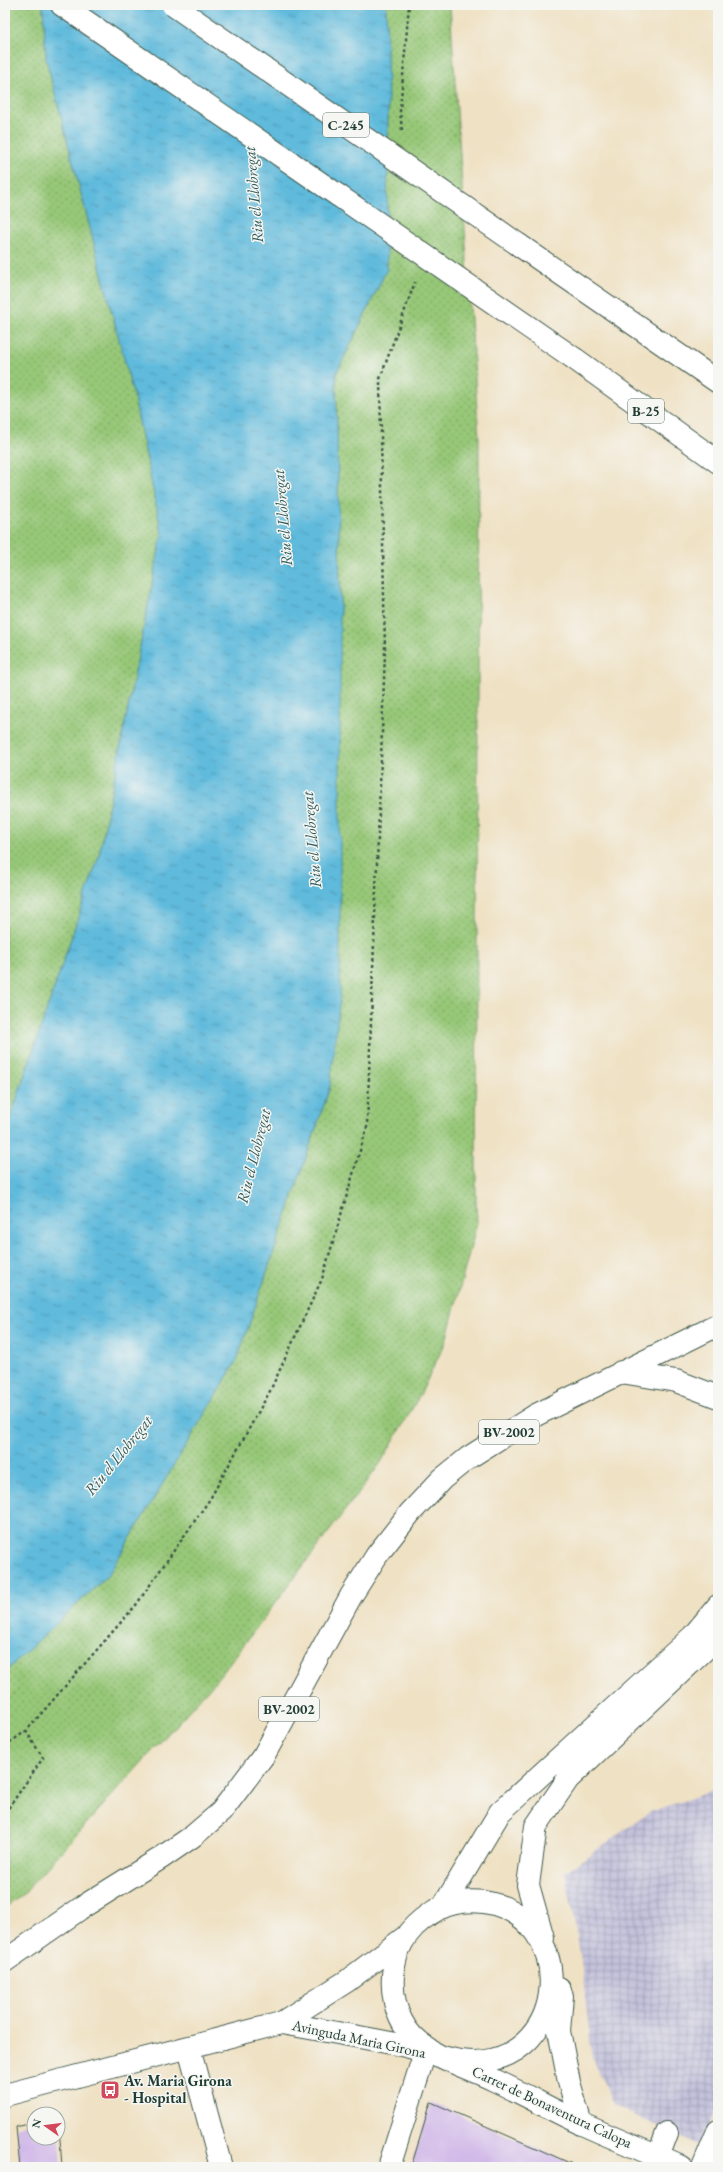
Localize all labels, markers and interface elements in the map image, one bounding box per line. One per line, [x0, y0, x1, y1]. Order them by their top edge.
road number: C-245 [323, 113, 369, 137]
water label: Riu el Llobregat [239, 144, 268, 244]
road number: B-25 [628, 399, 664, 423]
water label: Riu el Llobregat [268, 467, 297, 567]
water label: Riu el Llobregat [297, 789, 326, 889]
water label: Riu el Llobregat [232, 1105, 276, 1206]
water label: Riu el Llobregat [80, 1410, 158, 1500]
road number: BV-2002 [479, 1420, 539, 1444]
road number: BV-2002 [259, 1697, 319, 1721]
street label: Avinguda Maria Girona [289, 2015, 428, 2062]
street label: Carrer de Bonaventura Calopa [469, 2061, 635, 2152]
place label: Av. Maria Girona - Hospital [123, 2071, 232, 2107]
bus stop icon: Av. Maria Girona - Hospital [99, 2079, 121, 2101]
north arrow [26, 2106, 66, 2146]
text: N [28, 2117, 44, 2130]

